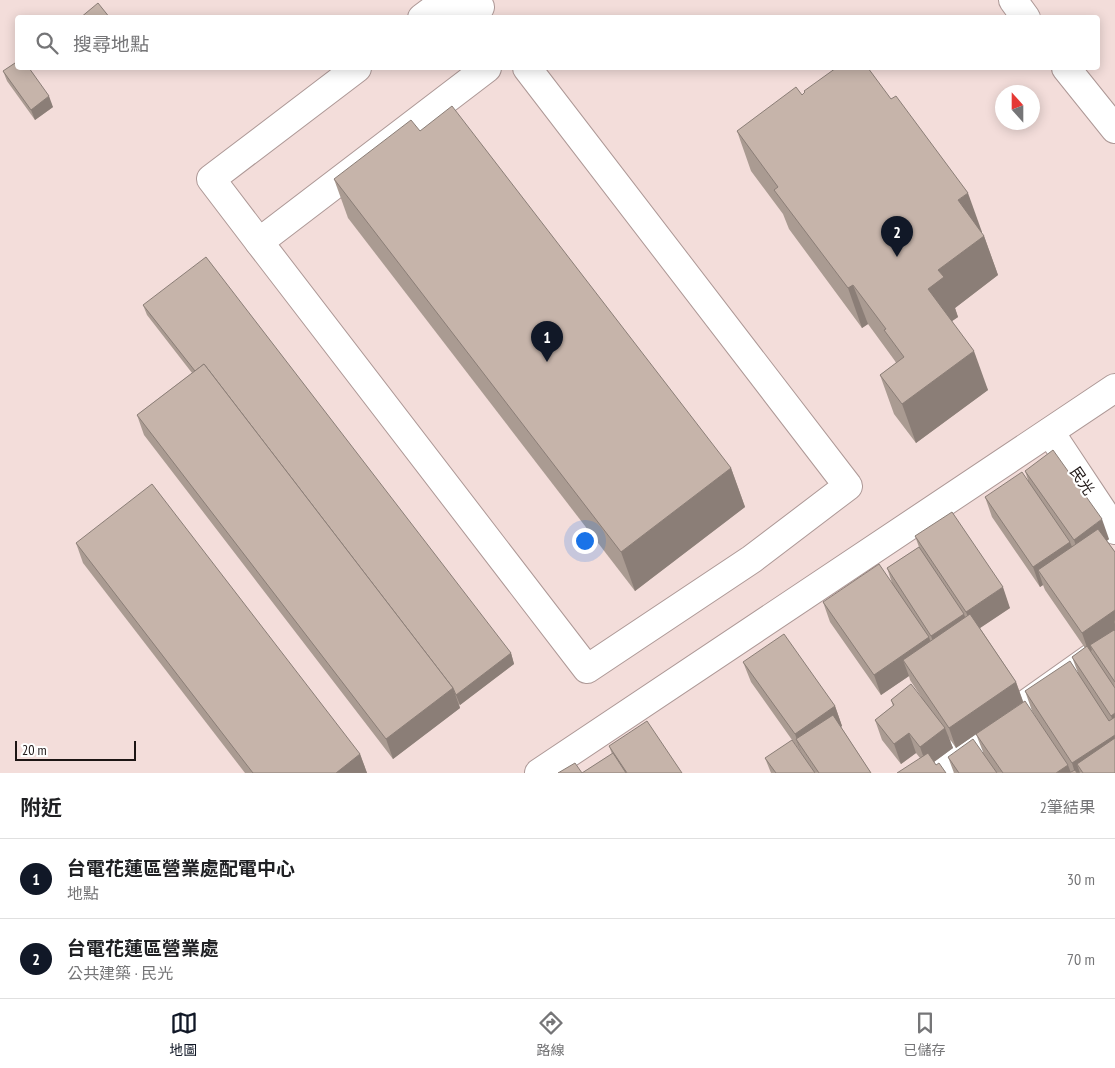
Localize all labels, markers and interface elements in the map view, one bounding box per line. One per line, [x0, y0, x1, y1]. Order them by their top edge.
search box [15, 15, 1100, 70]
icon: search [33, 29, 61, 57]
text: 搜尋地點 [73, 32, 149, 56]
north arrow [995, 85, 1040, 130]
pin: 2 [881, 216, 913, 257]
pin: 1 [531, 321, 563, 362]
street label: 民光 [1066, 463, 1099, 498]
your location [572, 528, 598, 554]
scale bar [15, 738, 136, 761]
text: 20 m [22, 741, 47, 759]
text: 附近 [20, 794, 62, 821]
text: 2筆結果 [1040, 797, 1095, 817]
text: 台電花蓮區營業處配電中心 [67, 856, 295, 880]
text: 1 [32, 869, 40, 889]
text: 30 m [1067, 869, 1095, 889]
text: 地點 [67, 883, 99, 903]
text: 台電花蓮區營業處 [67, 936, 219, 960]
text: 2 [32, 949, 40, 969]
text: 70 m [1067, 949, 1095, 969]
text: 公共建築 · 民光 [67, 963, 173, 983]
tab: 地圖 [170, 1009, 198, 1059]
tab: 路線 [537, 1009, 565, 1059]
tab: 已儲存 [904, 1009, 946, 1059]

